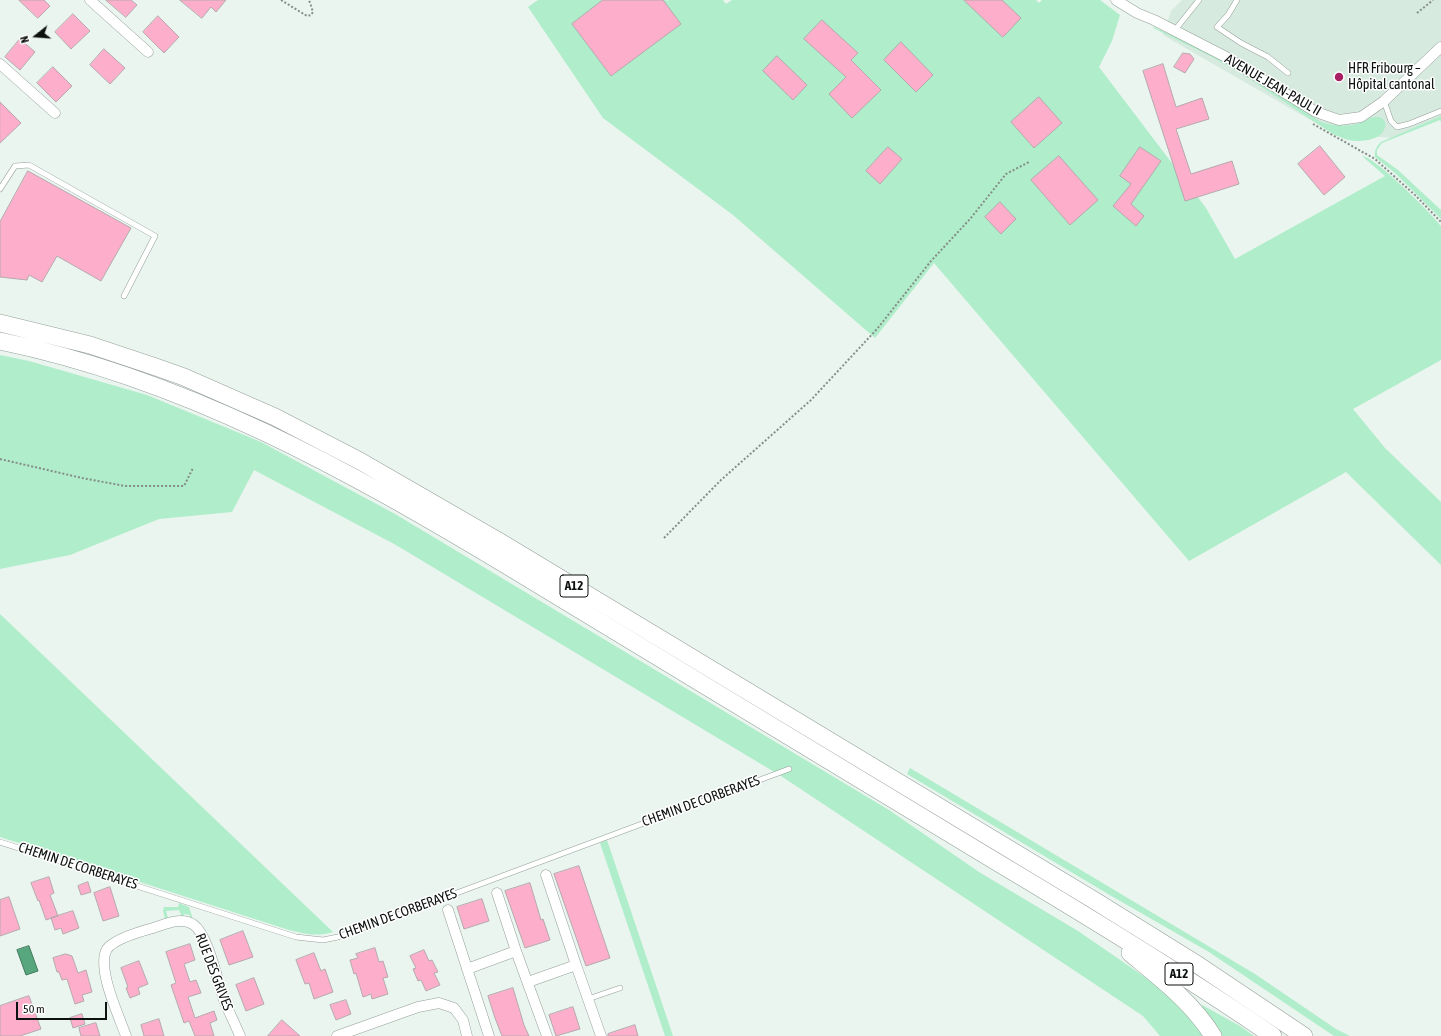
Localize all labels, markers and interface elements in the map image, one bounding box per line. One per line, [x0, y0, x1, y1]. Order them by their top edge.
north arrow [16, 16, 56, 56]
text: N [18, 35, 31, 44]
street label: AVENUE JEAN-PAUL II [1222, 51, 1324, 119]
place label: HFR Fribourg – Hôpital cantonal [1348, 61, 1435, 94]
marker: HFR Fribourg – Hôpital cantonal [1333, 71, 1345, 83]
road number: A12 [560, 575, 588, 597]
street label: CHEMIN DE CORBERAYES [640, 772, 762, 830]
street label: CHEMIN DE CORBERAYES [16, 839, 140, 893]
street label: CHEMIN DE CORBERAYES [337, 885, 459, 943]
street label: RUE DES GRIVES [192, 931, 236, 1013]
road number: A12 [1165, 963, 1193, 985]
scale bar [18, 994, 109, 1020]
text: 50 m [23, 1002, 45, 1016]

